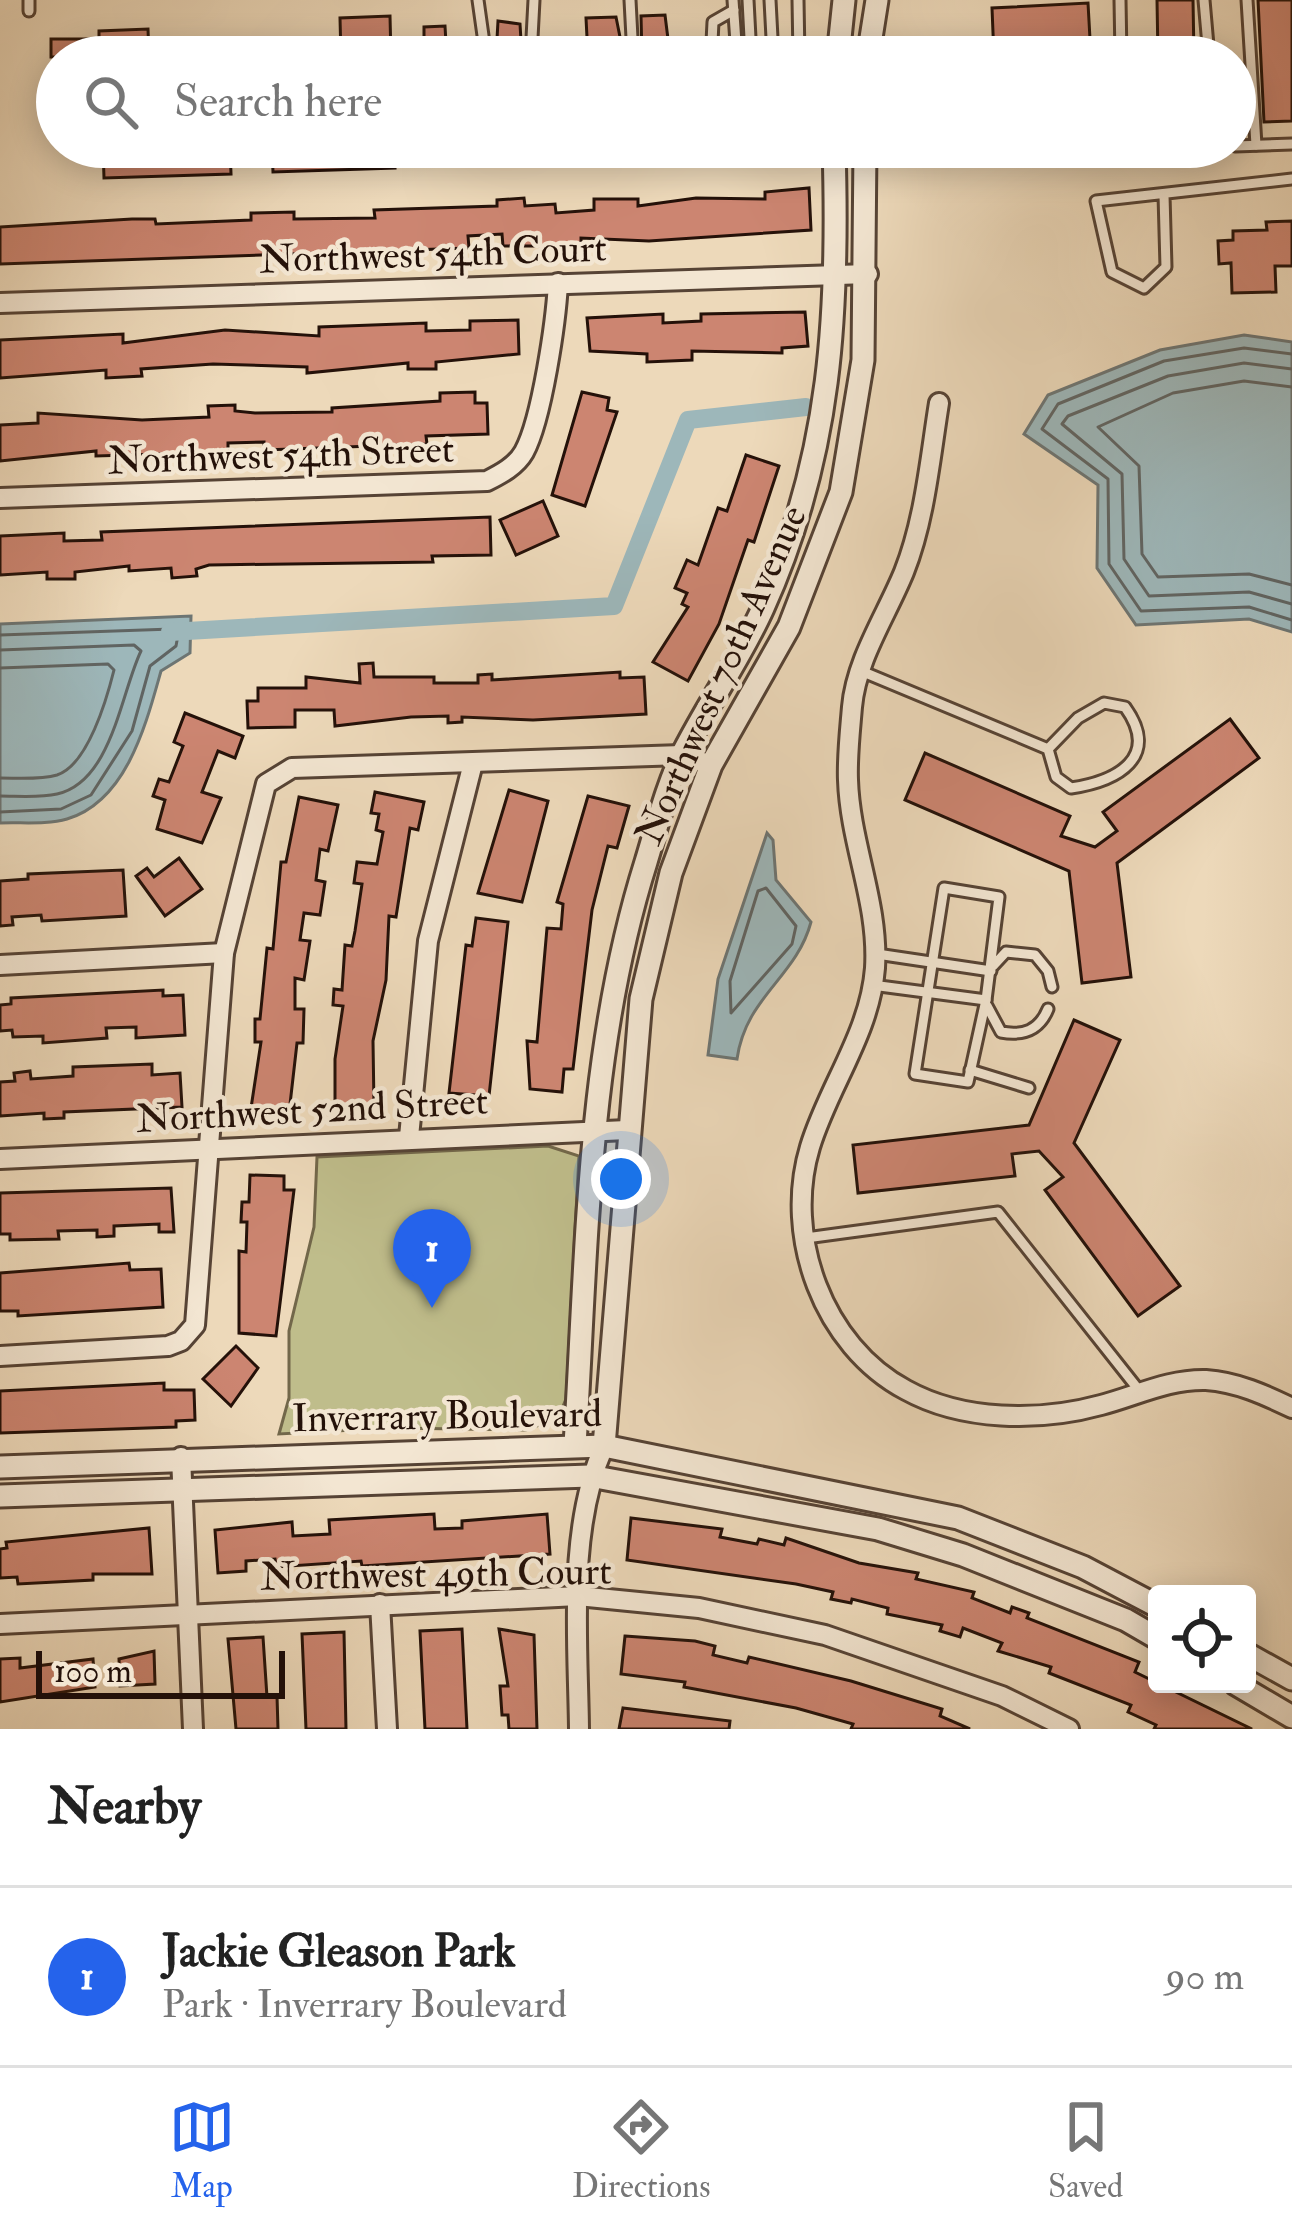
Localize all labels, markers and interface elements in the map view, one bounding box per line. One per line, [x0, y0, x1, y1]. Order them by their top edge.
search box [36, 36, 1256, 168]
icon: search [78, 69, 144, 135]
text: Search here [174, 74, 382, 130]
street label: Northwest 54th Court [259, 223, 607, 285]
street label: Northwest 54th Street [107, 424, 455, 486]
street label: Northwest 70th Avenue [624, 498, 818, 852]
street label: Northwest 52nd Street [135, 1076, 489, 1144]
your location [591, 1149, 651, 1209]
pin: 1 [393, 1209, 471, 1308]
street label: Inverrary Boulevard [292, 1389, 602, 1443]
street label: Northwest 49th Court [260, 1546, 612, 1602]
map controls [1148, 1585, 1256, 1693]
button: locate [1148, 1585, 1256, 1693]
scale bar [36, 1645, 285, 1698]
text: 100 m [54, 1651, 132, 1692]
text: Nearby [48, 1775, 201, 1839]
text: Jackie Gleason Park [162, 1924, 516, 1980]
text: 1 [80, 1952, 94, 2001]
text: 90 m [1166, 1952, 1244, 2001]
text: Park · Inverrary Boulevard [162, 1980, 567, 2029]
tab: Map [169, 2094, 235, 2207]
tab: Directions [572, 2094, 711, 2207]
tab: Saved [1048, 2094, 1123, 2207]

